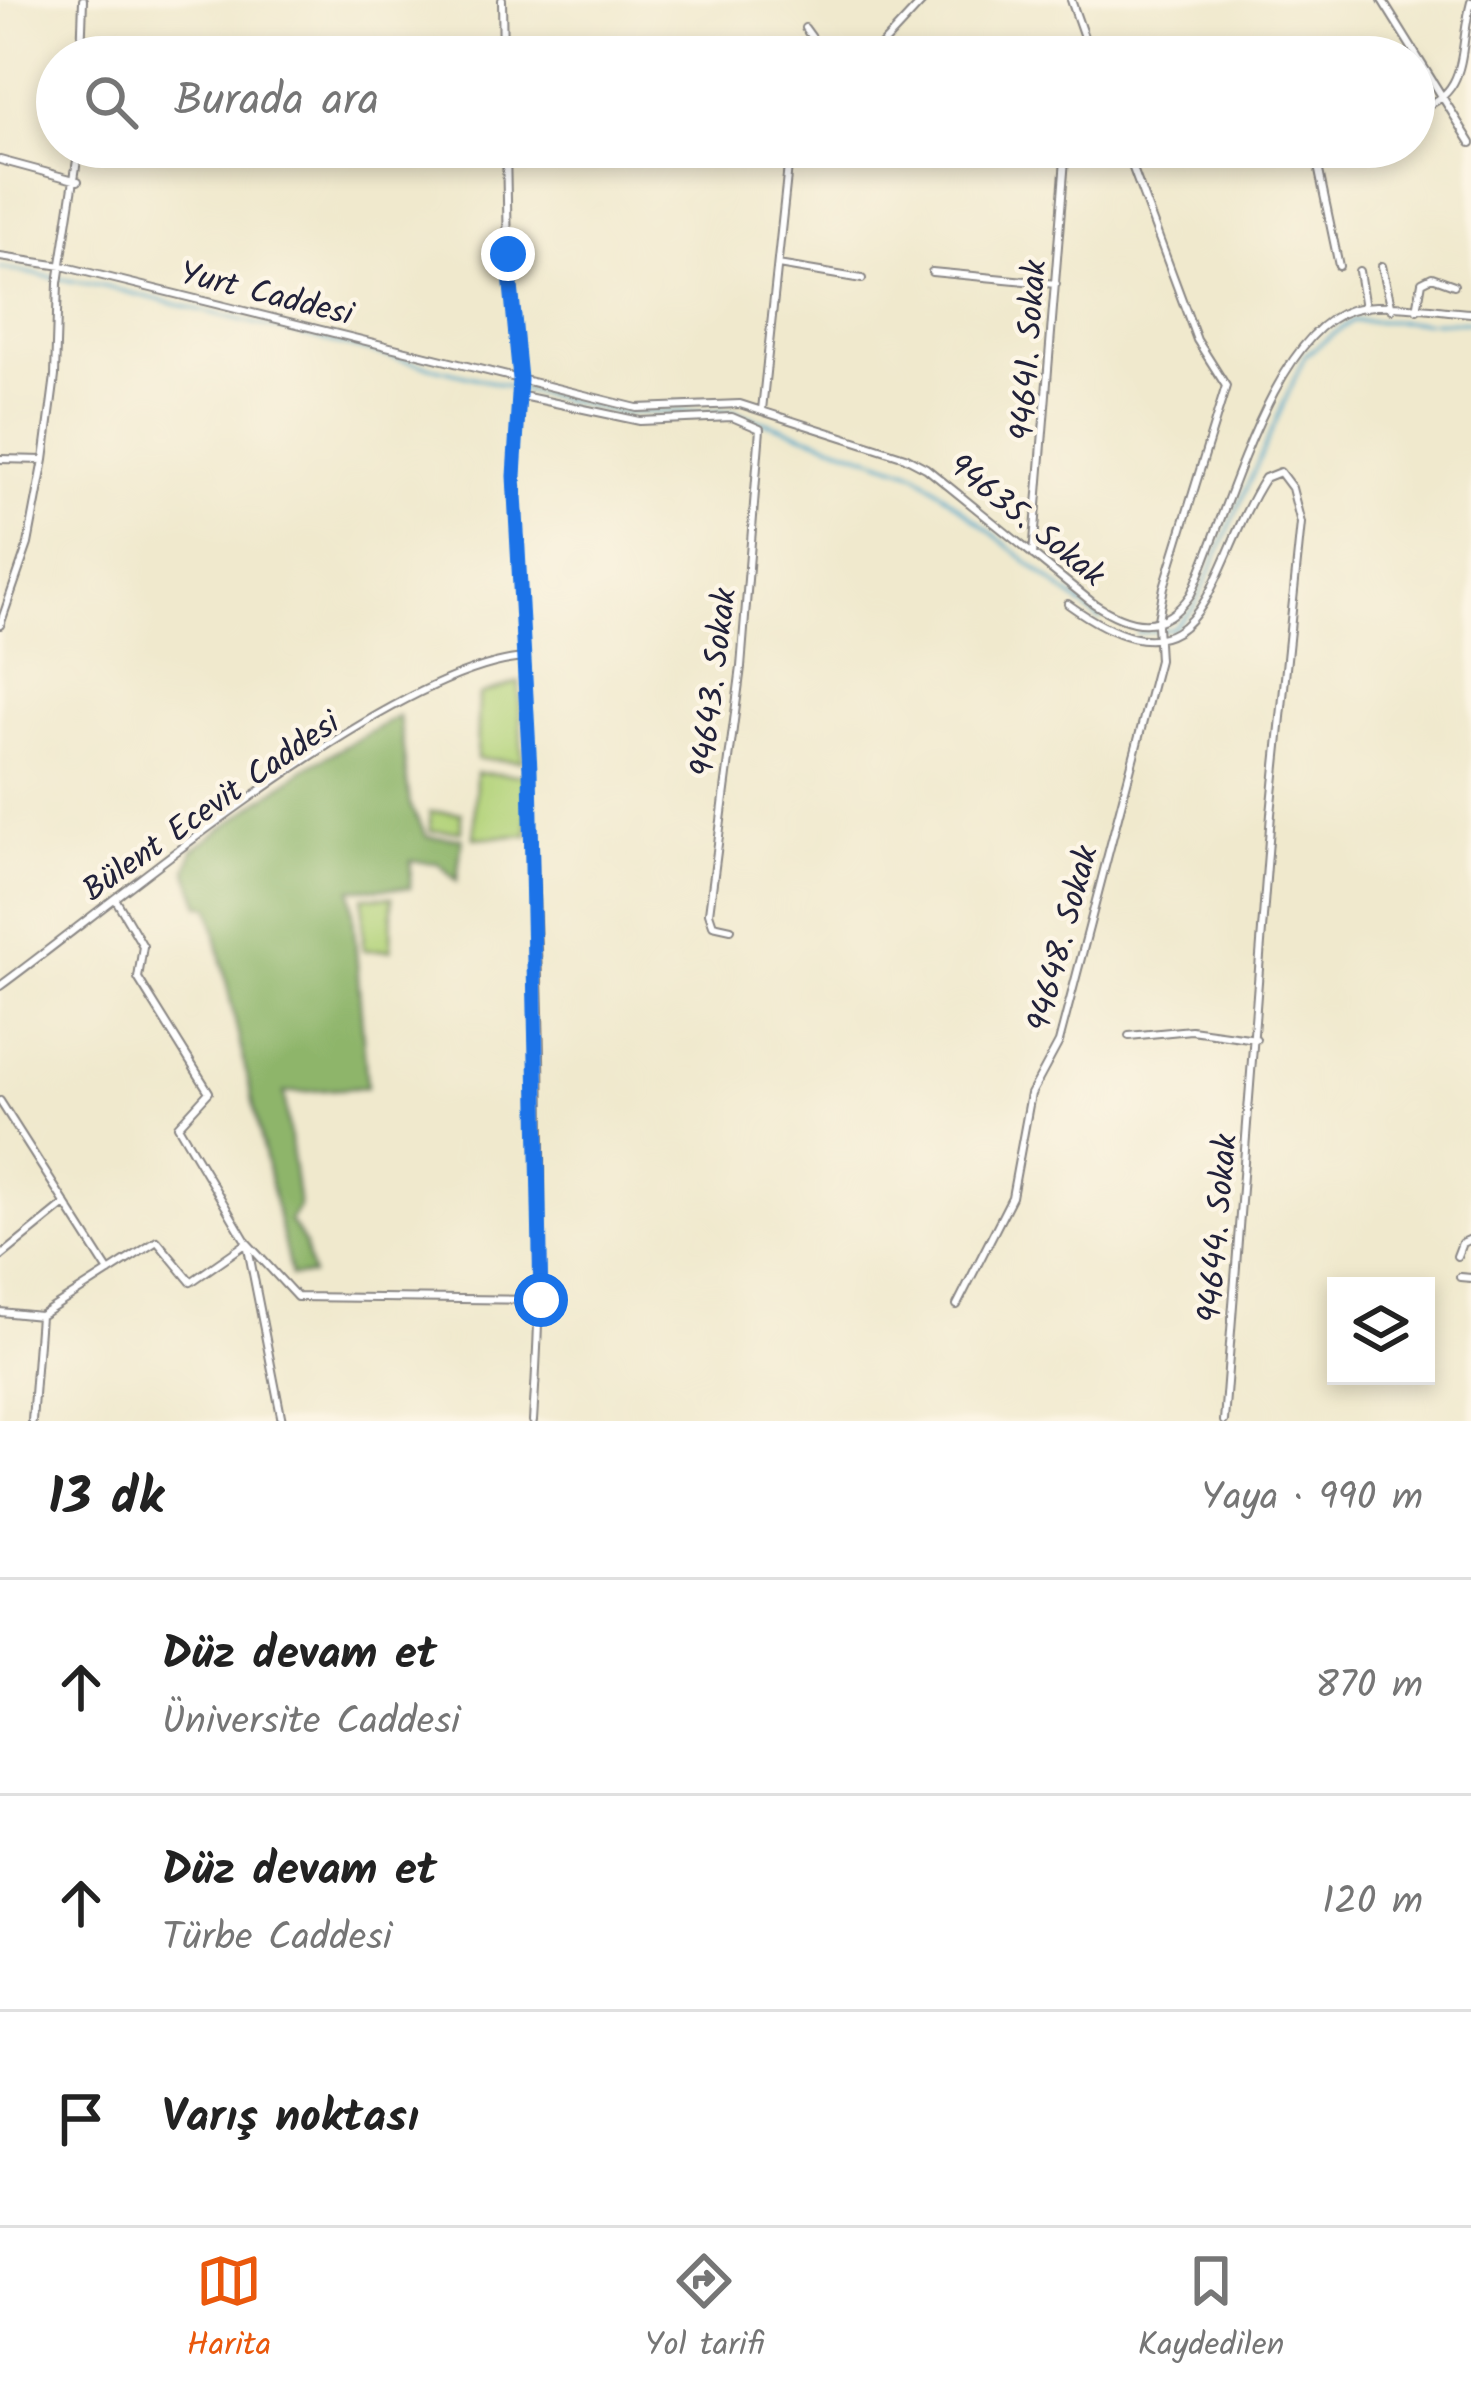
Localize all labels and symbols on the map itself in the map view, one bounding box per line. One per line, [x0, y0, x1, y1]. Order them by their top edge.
route end [481, 227, 535, 281]
street label: Yurt Caddesi [174, 248, 359, 343]
street label: 94641. Sokak [998, 258, 1063, 442]
street label: 94635. Sokak [936, 442, 1116, 602]
street label: 94643. Sokak [678, 585, 753, 780]
street label: Bülent Ecevit Caddesi [72, 698, 353, 917]
street label: 94648. Sokak [1014, 839, 1115, 1038]
street label: 94644. Sokak [1185, 1131, 1254, 1325]
route start [514, 1273, 568, 1327]

